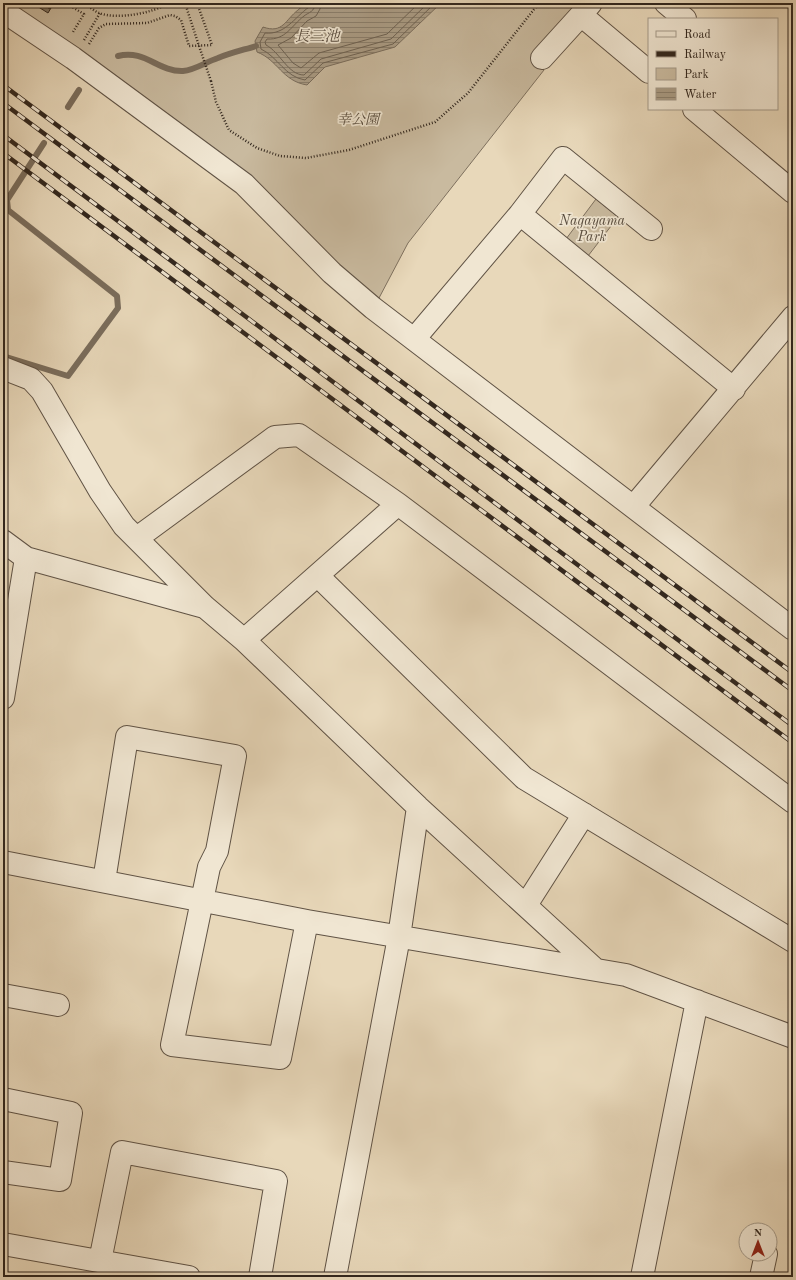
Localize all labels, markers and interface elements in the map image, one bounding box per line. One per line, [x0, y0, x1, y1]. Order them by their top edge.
legend [648, 18, 778, 110]
water label: 長三池 [294, 28, 341, 45]
text: Road [684, 29, 711, 41]
text: Railway [684, 49, 727, 61]
text: Park [684, 69, 709, 81]
text: Water [684, 89, 717, 101]
park label: 幸公園 [337, 112, 381, 127]
park label: Nagayama Park [558, 214, 626, 244]
north arrow [738, 1222, 778, 1262]
text: N [754, 1228, 763, 1239]

